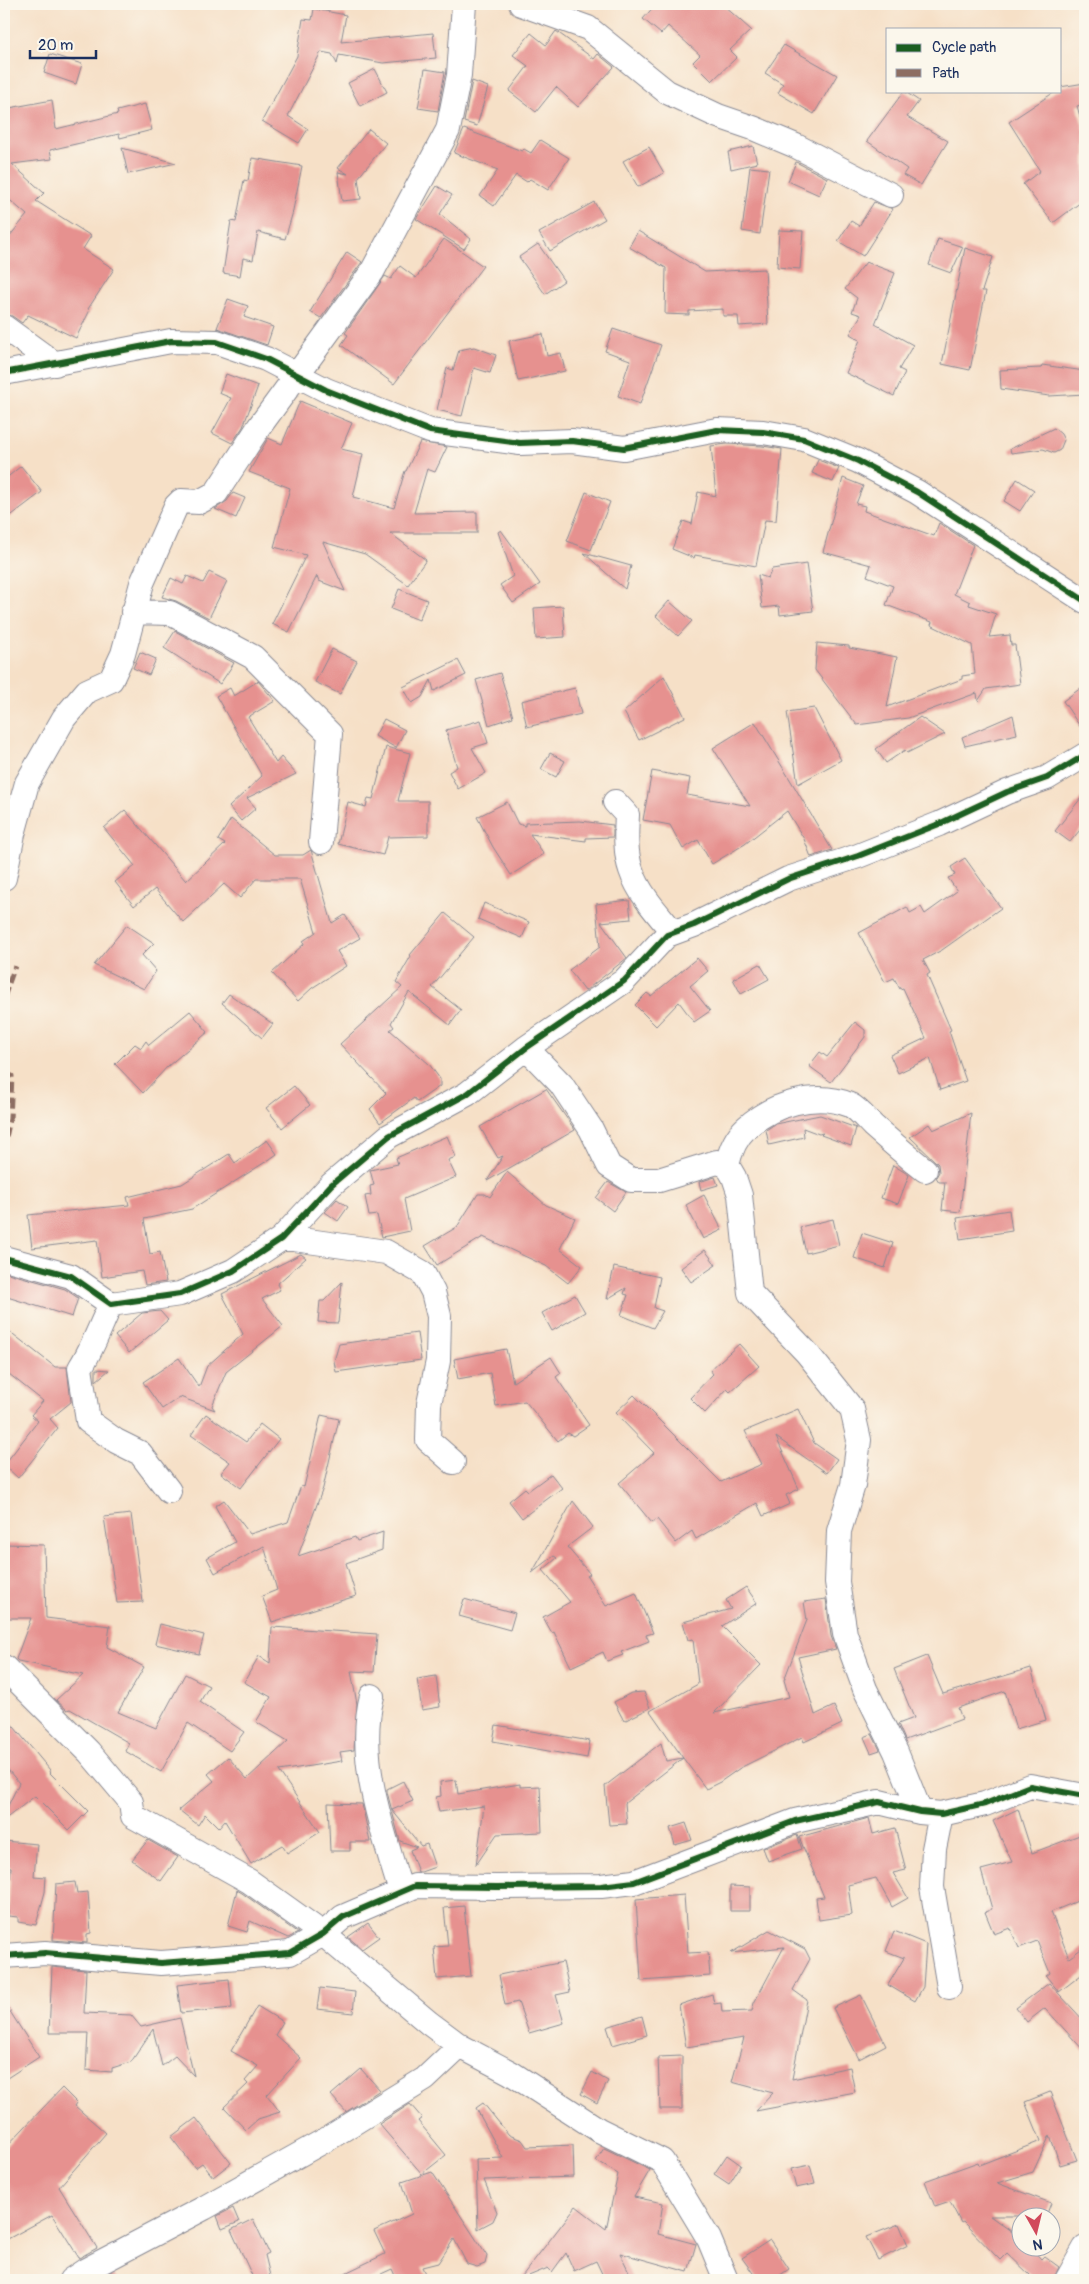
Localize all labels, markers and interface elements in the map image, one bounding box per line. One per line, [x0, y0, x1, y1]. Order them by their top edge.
scale bar [30, 28, 96, 60]
legend [886, 28, 1062, 92]
text: 20 m [38, 36, 73, 55]
text: Cycle path [932, 38, 996, 57]
text: Path [932, 64, 959, 83]
north arrow [1012, 2206, 1062, 2256]
text: N [1032, 2235, 1044, 2253]

